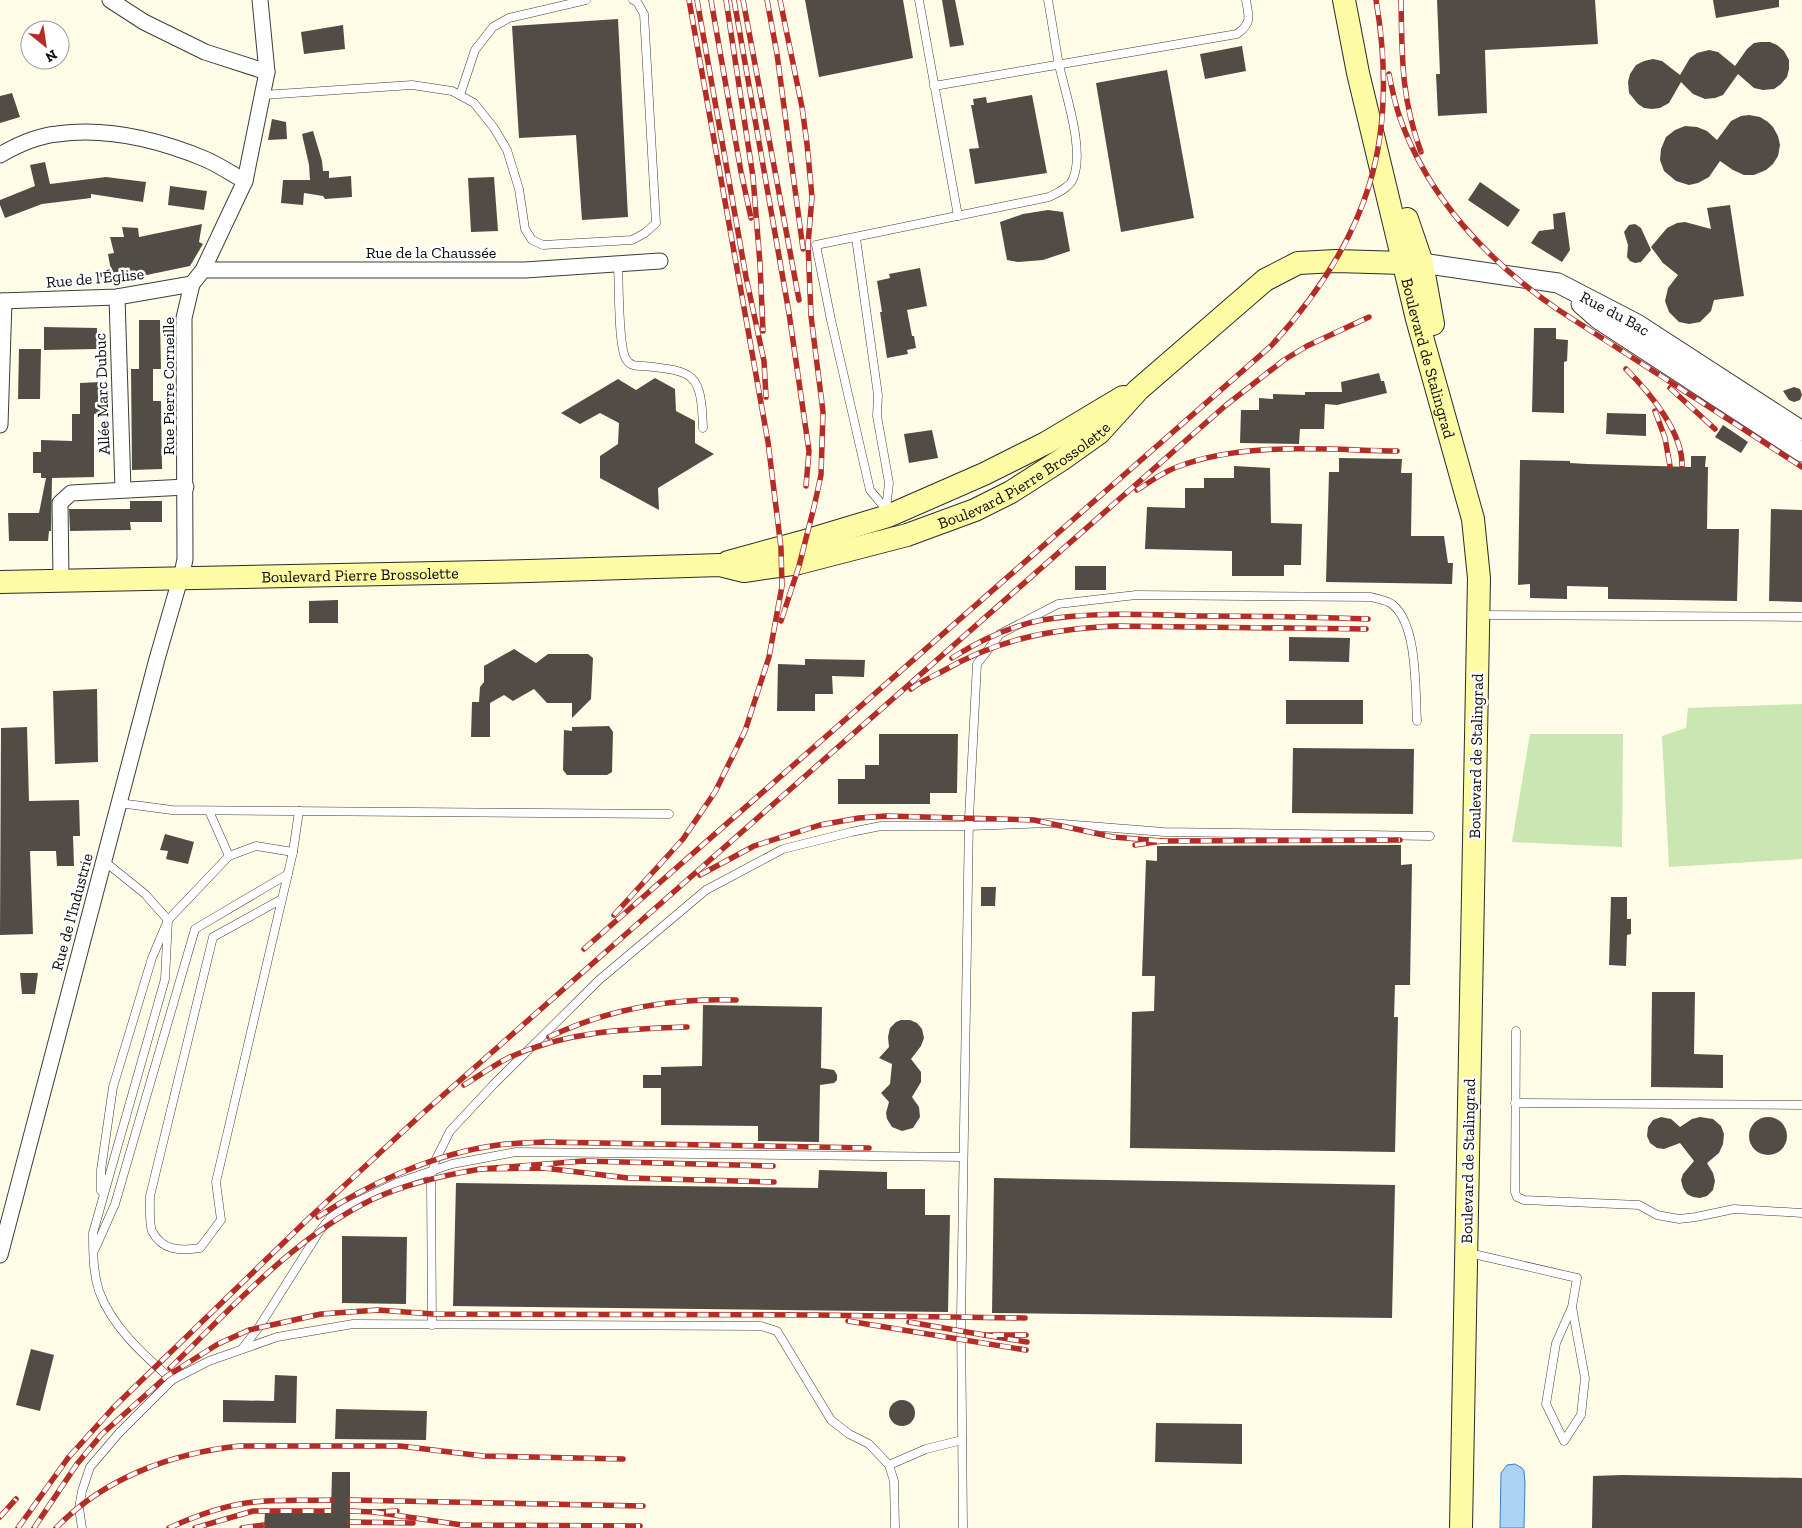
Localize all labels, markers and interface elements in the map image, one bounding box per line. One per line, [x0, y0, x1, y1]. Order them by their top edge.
north arrow [20, 20, 70, 70]
text: N [42, 46, 60, 66]
street label: Rue de la Chaussée [366, 243, 496, 262]
street label: Rue de l'Église [45, 264, 145, 292]
street label: Boulevard de Stalingrad [1398, 276, 1459, 441]
street label: Rue du Bac [1577, 287, 1654, 339]
street label: Rue Pierre Corneille [159, 317, 178, 455]
street label: Allée Marc Dubuc [90, 333, 114, 455]
street label: Boulevard Pierre Brossolette [935, 418, 1114, 532]
street label: Boulevard Pierre Brossolette [261, 563, 459, 586]
street label: Boulevard de Stalingrad [1465, 673, 1487, 839]
street label: Rue de l'Industrie [47, 851, 97, 973]
street label: Boulevard de Stalingrad [1457, 1078, 1479, 1244]

